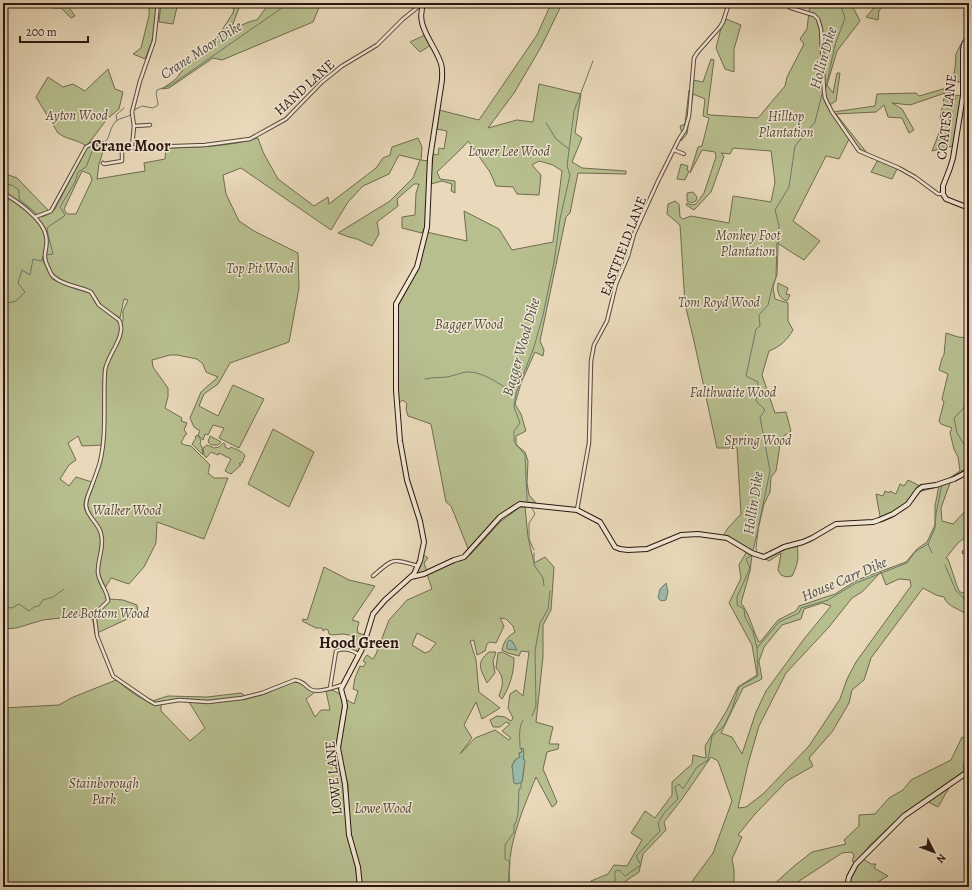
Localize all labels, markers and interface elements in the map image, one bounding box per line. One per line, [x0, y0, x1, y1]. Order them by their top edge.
water label: Crane Moor Dike [156, 16, 246, 84]
scale bar [20, 18, 88, 44]
text: 200 m [26, 24, 57, 40]
water label: Hollin Dike [805, 24, 842, 91]
street label: HAND LANE [270, 55, 339, 120]
street label: COATES LANE [932, 73, 961, 161]
park label: Ayton Wood [45, 106, 108, 125]
park label: Hilltop Plantation [759, 107, 814, 142]
district label: Crane Moor [91, 135, 171, 157]
park label: Lower Lee Wood [468, 142, 550, 161]
street label: EASTFIELD LANE [596, 194, 651, 299]
park label: Monkey Foot Plantation [716, 226, 781, 261]
park label: Top Pit Wood [226, 259, 294, 278]
park label: Tom Royd Wood [678, 293, 761, 312]
water label: Bagger Wood Dike [497, 295, 545, 399]
park label: Bagger Wood [435, 315, 504, 334]
park label: Falthwaite Wood [690, 383, 777, 402]
park label: Spring Wood [725, 431, 792, 450]
water label: Hollin Dike [738, 469, 768, 536]
park label: Walker Wood [93, 501, 162, 520]
water label: House Carr Dike [798, 552, 891, 606]
park label: Lee Bottom Wood [61, 604, 150, 623]
district label: Hood Green [319, 632, 399, 654]
street label: LOWE LANE [320, 740, 347, 816]
park label: Stainborough Park [69, 774, 139, 809]
park label: Lowe Wood [354, 799, 412, 818]
north arrow [914, 832, 954, 872]
text: N [933, 850, 949, 866]

